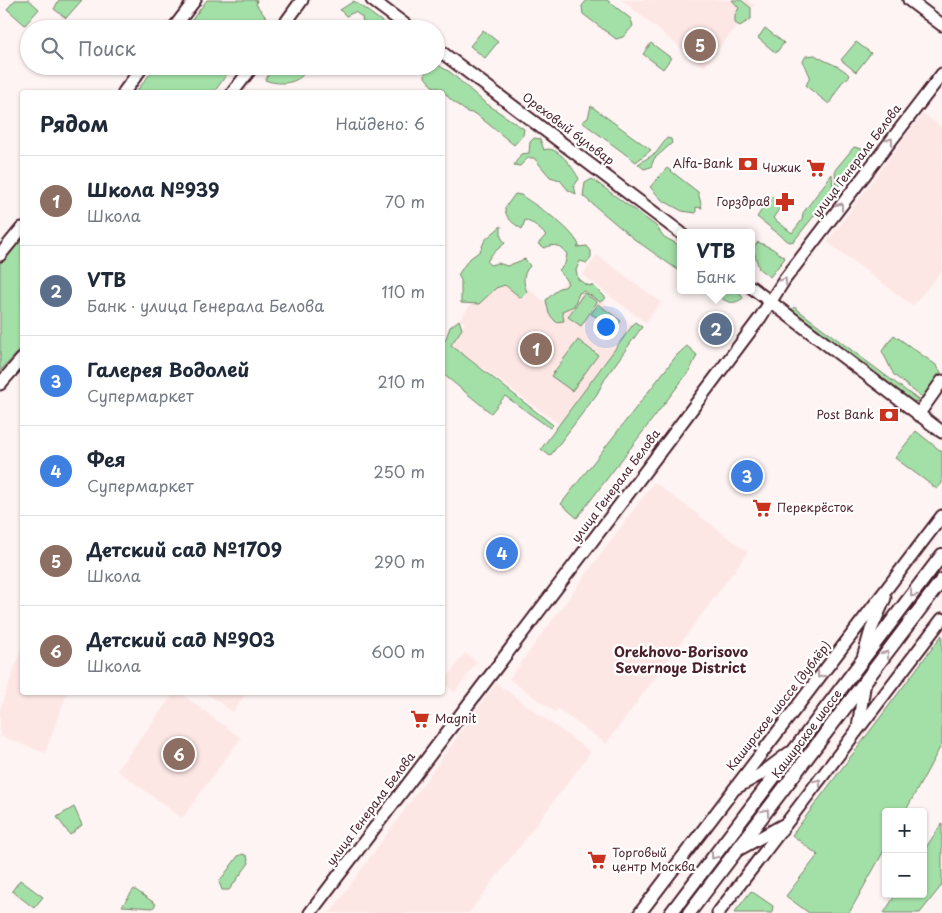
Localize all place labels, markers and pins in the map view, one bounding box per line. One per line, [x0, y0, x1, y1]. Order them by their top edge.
pin: 5 [684, 26, 716, 64]
bank icon: Alfa-Bank [737, 153, 759, 175]
place label: Alfa-Bank [673, 154, 733, 172]
supermarket icon: Чижик [805, 157, 827, 179]
place label: Чижик [762, 158, 802, 176]
pharmacy icon: Горздрав [774, 191, 796, 213]
place label: Горздрав [717, 192, 770, 210]
pin: 2 [700, 310, 732, 348]
pin: 1 [520, 330, 552, 368]
bank icon: Post Bank [878, 404, 900, 426]
place label: Post Bank [817, 405, 874, 423]
pin: 3 [731, 457, 763, 495]
supermarket icon: Перекрёсток [751, 497, 773, 519]
place label: Перекрёсток [777, 498, 854, 516]
pin: 4 [486, 534, 518, 572]
supermarket icon: Magnit [409, 708, 431, 730]
place label: Magnit [435, 709, 477, 727]
pin: 6 [163, 735, 195, 773]
place label: Торговый центр Москва [612, 843, 696, 875]
supermarket icon: Торговый центр Москва [586, 849, 608, 871]

